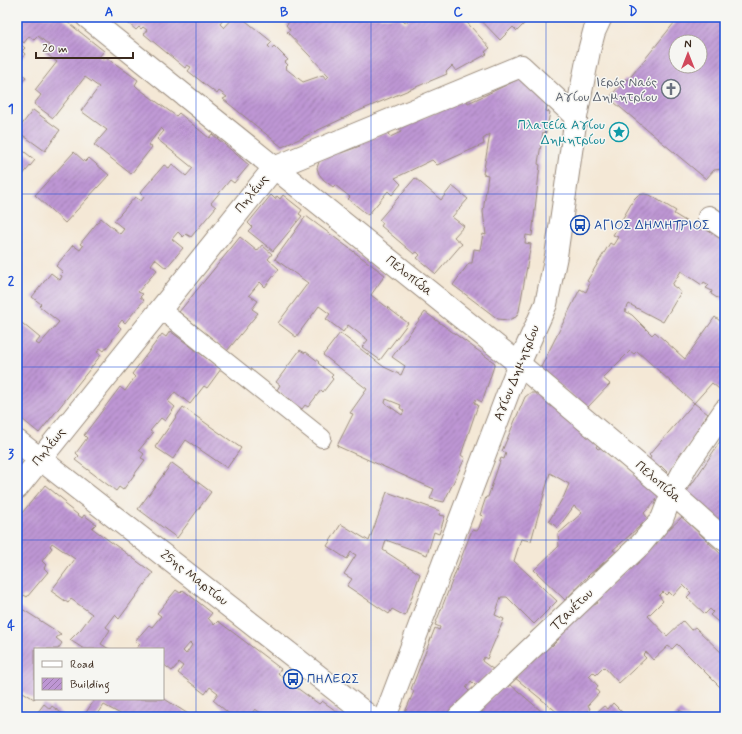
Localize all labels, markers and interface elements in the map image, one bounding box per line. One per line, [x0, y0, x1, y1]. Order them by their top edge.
text: A [105, 4, 113, 21]
text: B [280, 4, 289, 21]
text: C [453, 4, 463, 21]
text: D [629, 4, 638, 21]
scale bar [36, 34, 133, 60]
north arrow [668, 34, 708, 74]
text: N [684, 38, 692, 52]
text: 20 m [42, 41, 68, 57]
place label: Ιερός Ναός Αγίου Δημητρίου [555, 74, 657, 106]
church icon: Ιερός Ναός Αγίου Δημητρίου [660, 78, 682, 100]
text: 1 [8, 101, 14, 118]
place label: Πλατεία Αγίου Δημητρίου [518, 117, 605, 149]
place icon: Πλατεία Αγίου Δημητρίου [608, 121, 630, 143]
street label: Πηλέως [231, 171, 273, 217]
bus stop icon: ΑΓΙΟΣ ΔΗΜΗΤΡΙΟΣ [569, 214, 591, 236]
place label: ΑΓΙΟΣ ΔΗΜΗΤΡΙΟΣ [594, 217, 710, 234]
street label: Πελοπίδα [382, 252, 436, 300]
text: 2 [8, 273, 15, 290]
street label: Αγίου Δημητρίου [490, 323, 544, 423]
street label: Πηλέως [28, 424, 70, 470]
text: 3 [8, 446, 14, 463]
street label: Πελοπίδα [631, 457, 685, 507]
street label: 25ης Μαρτίου [157, 546, 231, 610]
street label: Τζανέτου [547, 585, 597, 635]
text: 4 [7, 618, 15, 635]
legend [34, 648, 164, 700]
text: Road [70, 657, 94, 673]
bus stop icon: ΠΗΛΕΩΣ [282, 668, 304, 690]
place label: ΠΗΛΕΩΣ [307, 671, 359, 688]
text: Building [70, 677, 110, 694]

